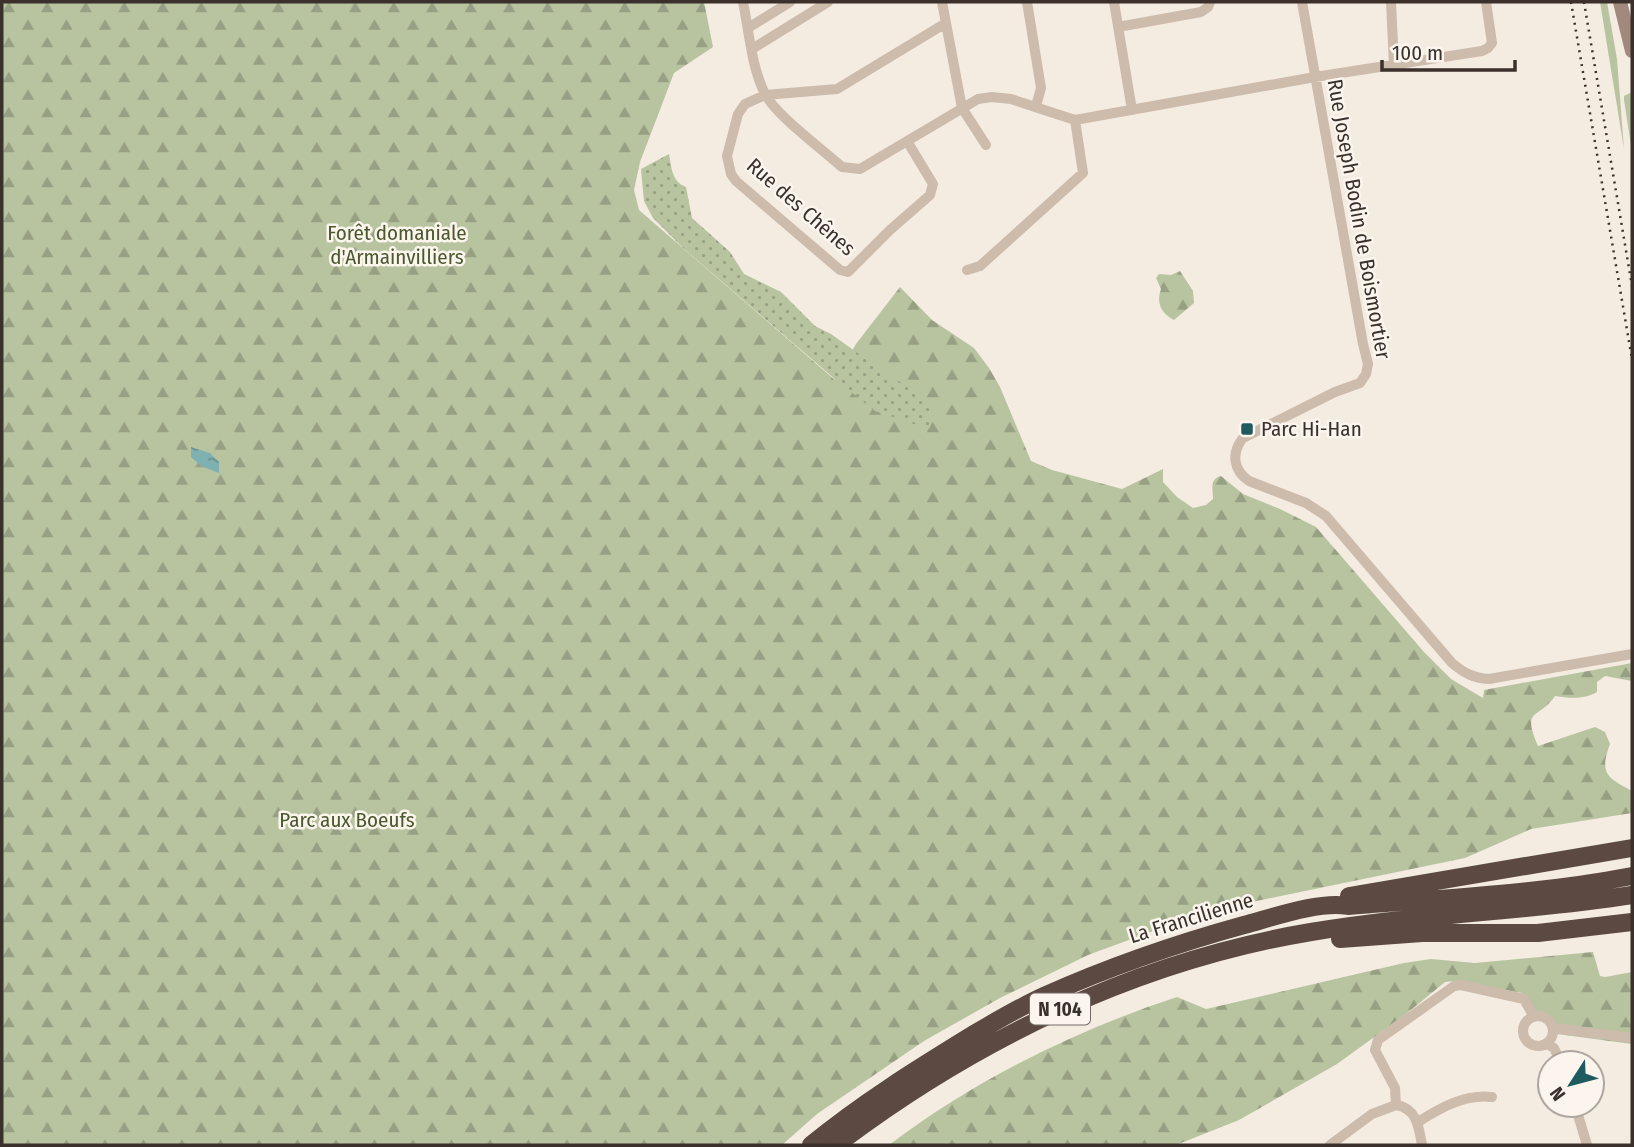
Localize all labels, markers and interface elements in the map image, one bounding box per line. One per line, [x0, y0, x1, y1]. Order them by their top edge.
scale bar [1382, 28, 1515, 72]
text: 100 m [1392, 40, 1443, 66]
street label: Rue Joseph Bodin de Boismortier [1322, 77, 1397, 362]
street label: Rue des Chênes [741, 153, 861, 261]
park label: Forêt domaniale d'Armainvilliers [327, 220, 467, 270]
place label: Parc Hi-Han [1261, 416, 1362, 442]
marker: Parc Hi-Han [1239, 421, 1255, 437]
park label: Parc aux Boeufs [279, 807, 415, 833]
street label: La Francilienne [1126, 887, 1256, 949]
road number: N 104 [1030, 993, 1090, 1024]
north arrow [1536, 1049, 1606, 1119]
text: N [1545, 1082, 1570, 1105]

